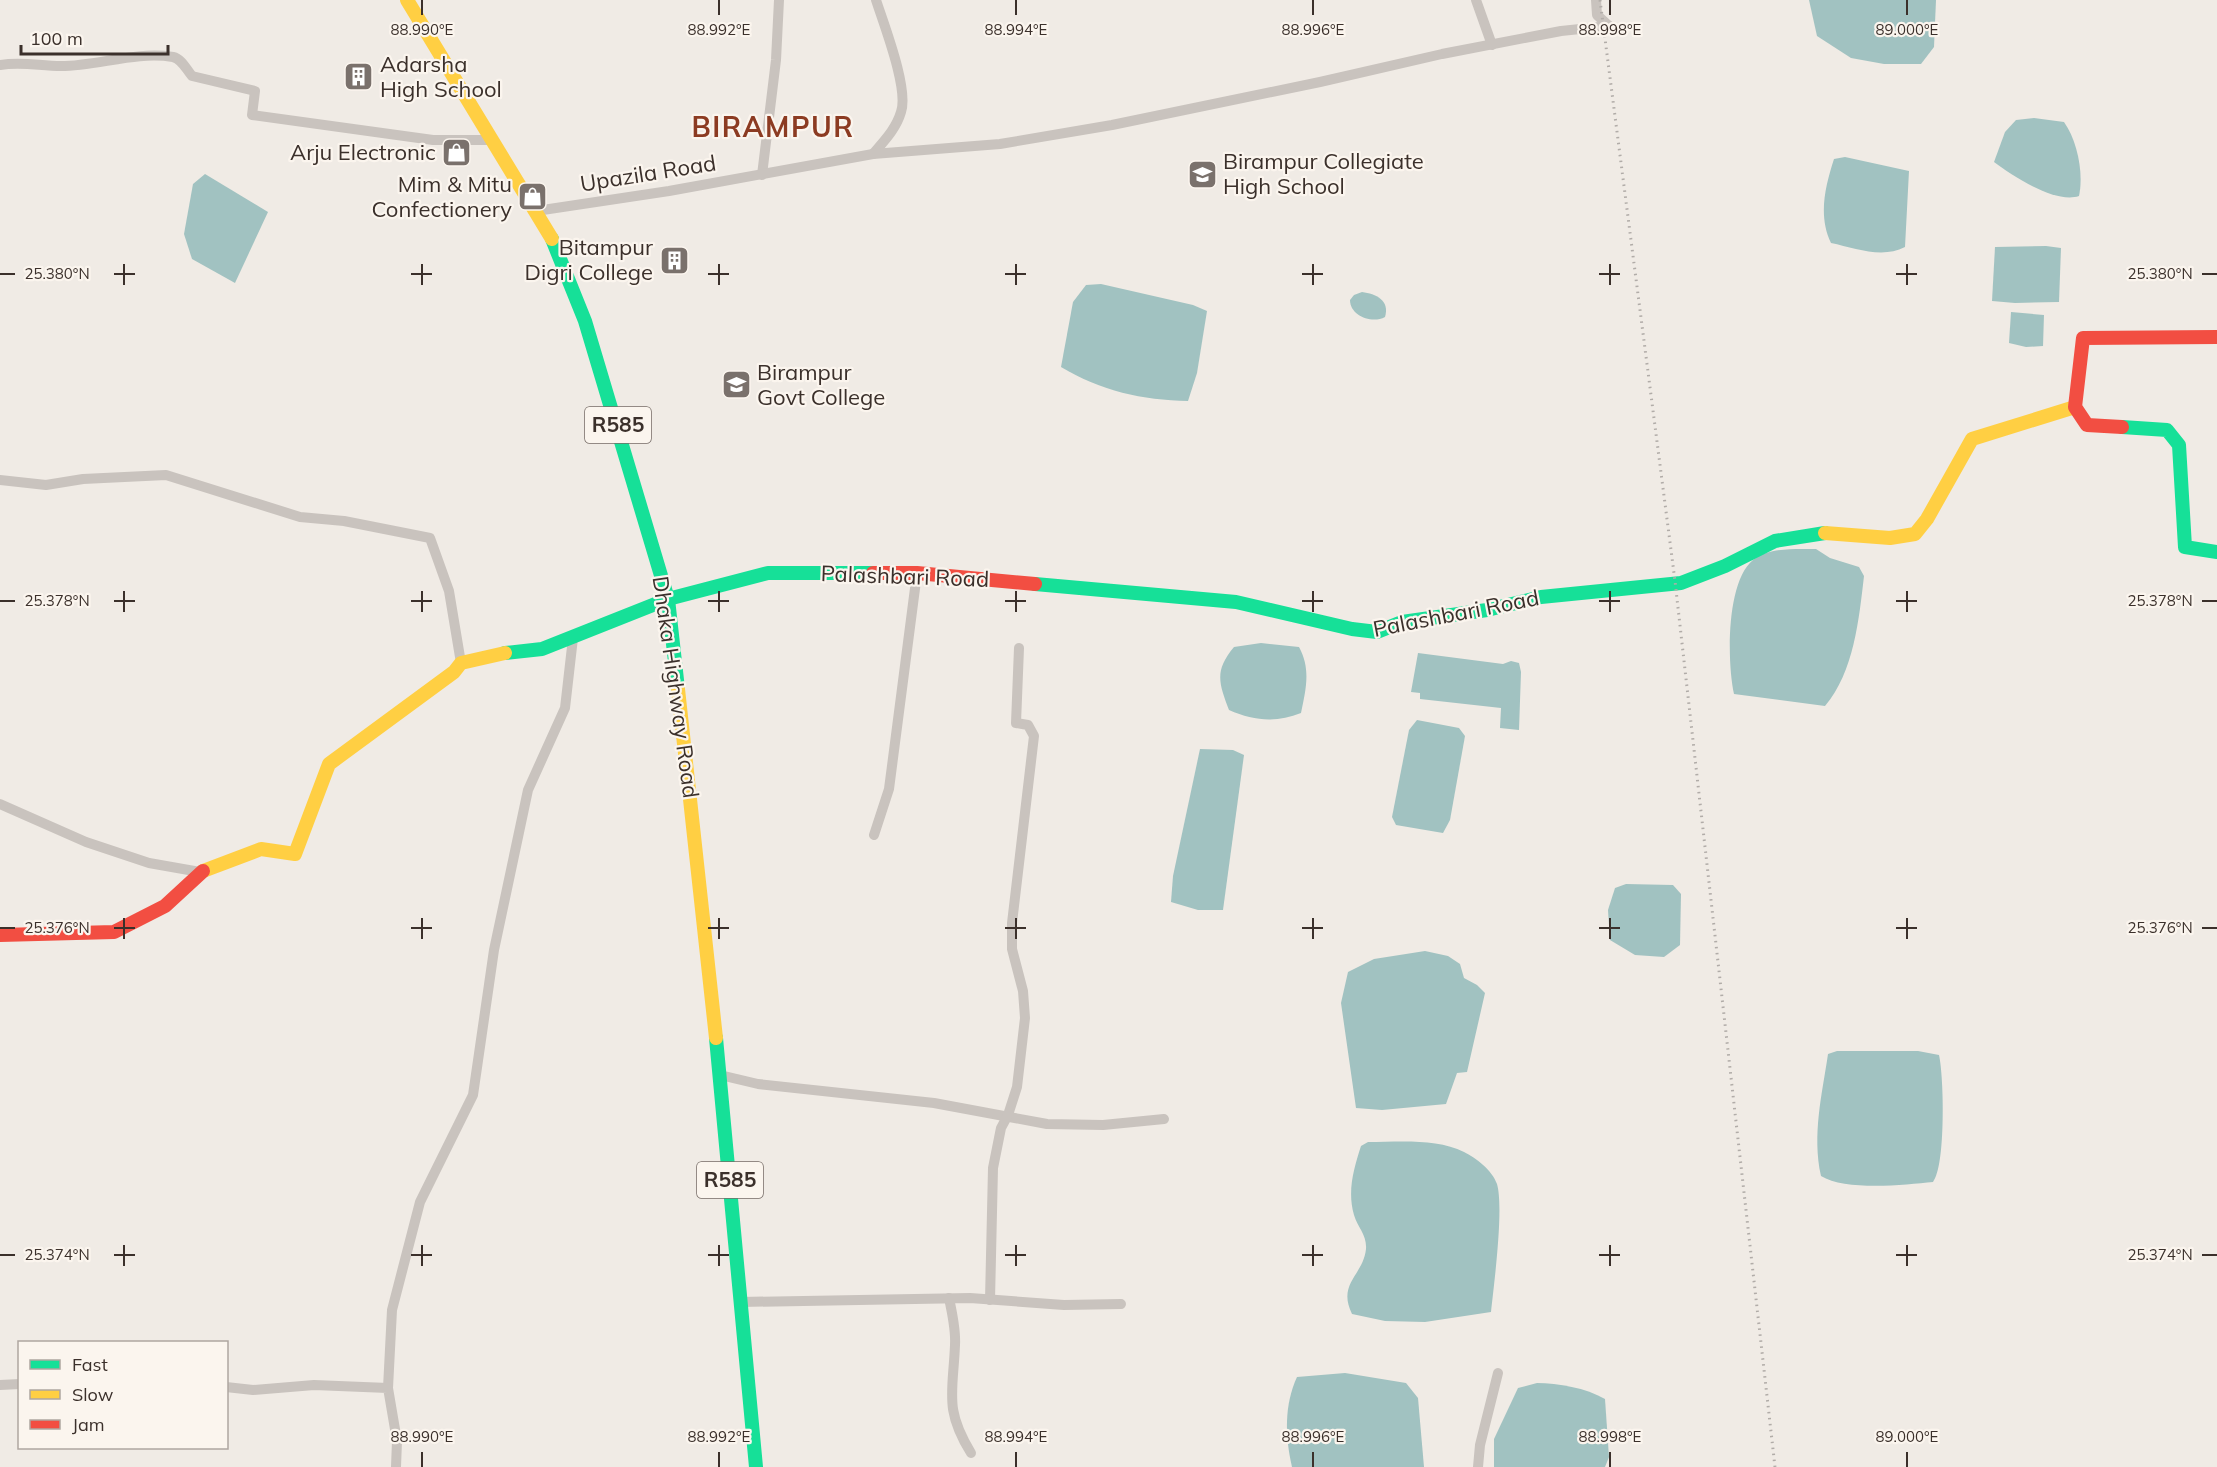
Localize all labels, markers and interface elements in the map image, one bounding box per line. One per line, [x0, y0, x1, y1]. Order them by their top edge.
scale bar [21, 18, 168, 56]
text: 88.990°E [391, 20, 454, 39]
text: 88.992°E [688, 20, 751, 39]
text: 88.994°E [985, 20, 1048, 39]
text: 88.996°E [1282, 20, 1345, 39]
text: 88.998°E [1579, 20, 1642, 39]
text: 89.000°E [1876, 20, 1939, 39]
text: 100 m [30, 27, 83, 50]
place label: Adarsha High School [380, 50, 502, 103]
building icon: Adarsha High School [343, 61, 375, 93]
district label: BIRAMPUR [692, 109, 854, 144]
shop icon: Arju Electronic [441, 136, 473, 168]
place label: Arju Electronic [290, 138, 436, 166]
place label: Birampur Collegiate High School [1223, 147, 1424, 200]
street label: Upazila Road [578, 148, 718, 198]
school or university icon: Birampur Collegiate High School [1186, 158, 1218, 190]
place label: Mim & Mitu Confectionery [372, 170, 512, 223]
shop icon: Mim & Mitu Confectionery [517, 181, 549, 213]
place label: Bitampur Digri College [525, 233, 653, 286]
building icon: Bitampur Digri College [658, 244, 690, 276]
text: 25.380°N [24, 264, 90, 283]
text: 25.380°N [2127, 264, 2193, 283]
place label: Birampur Govt College [757, 358, 885, 411]
school or university icon: Birampur Govt College [720, 369, 752, 401]
road number: R585 [585, 407, 651, 443]
street label: Palashbari Road [820, 559, 990, 593]
street label: Dhaka Highway Road [647, 574, 705, 800]
street label: Palashbari Road [1371, 583, 1541, 643]
text: 25.378°N [24, 591, 90, 610]
text: 25.378°N [2127, 591, 2193, 610]
text: 25.376°N [24, 918, 90, 937]
text: 25.376°N [2127, 918, 2193, 937]
road number: R585 [697, 1162, 763, 1198]
text: 25.374°N [24, 1245, 90, 1264]
text: 25.374°N [2127, 1245, 2193, 1264]
legend [18, 1341, 228, 1449]
text: Fast [72, 1353, 108, 1376]
text: Slow [72, 1383, 114, 1406]
text: Jam [72, 1413, 105, 1436]
text: 88.990°E [391, 1427, 454, 1446]
text: 88.992°E [688, 1427, 751, 1446]
text: 88.994°E [985, 1427, 1048, 1446]
text: 88.996°E [1282, 1427, 1345, 1446]
text: 88.998°E [1579, 1427, 1642, 1446]
text: 89.000°E [1876, 1427, 1939, 1446]

